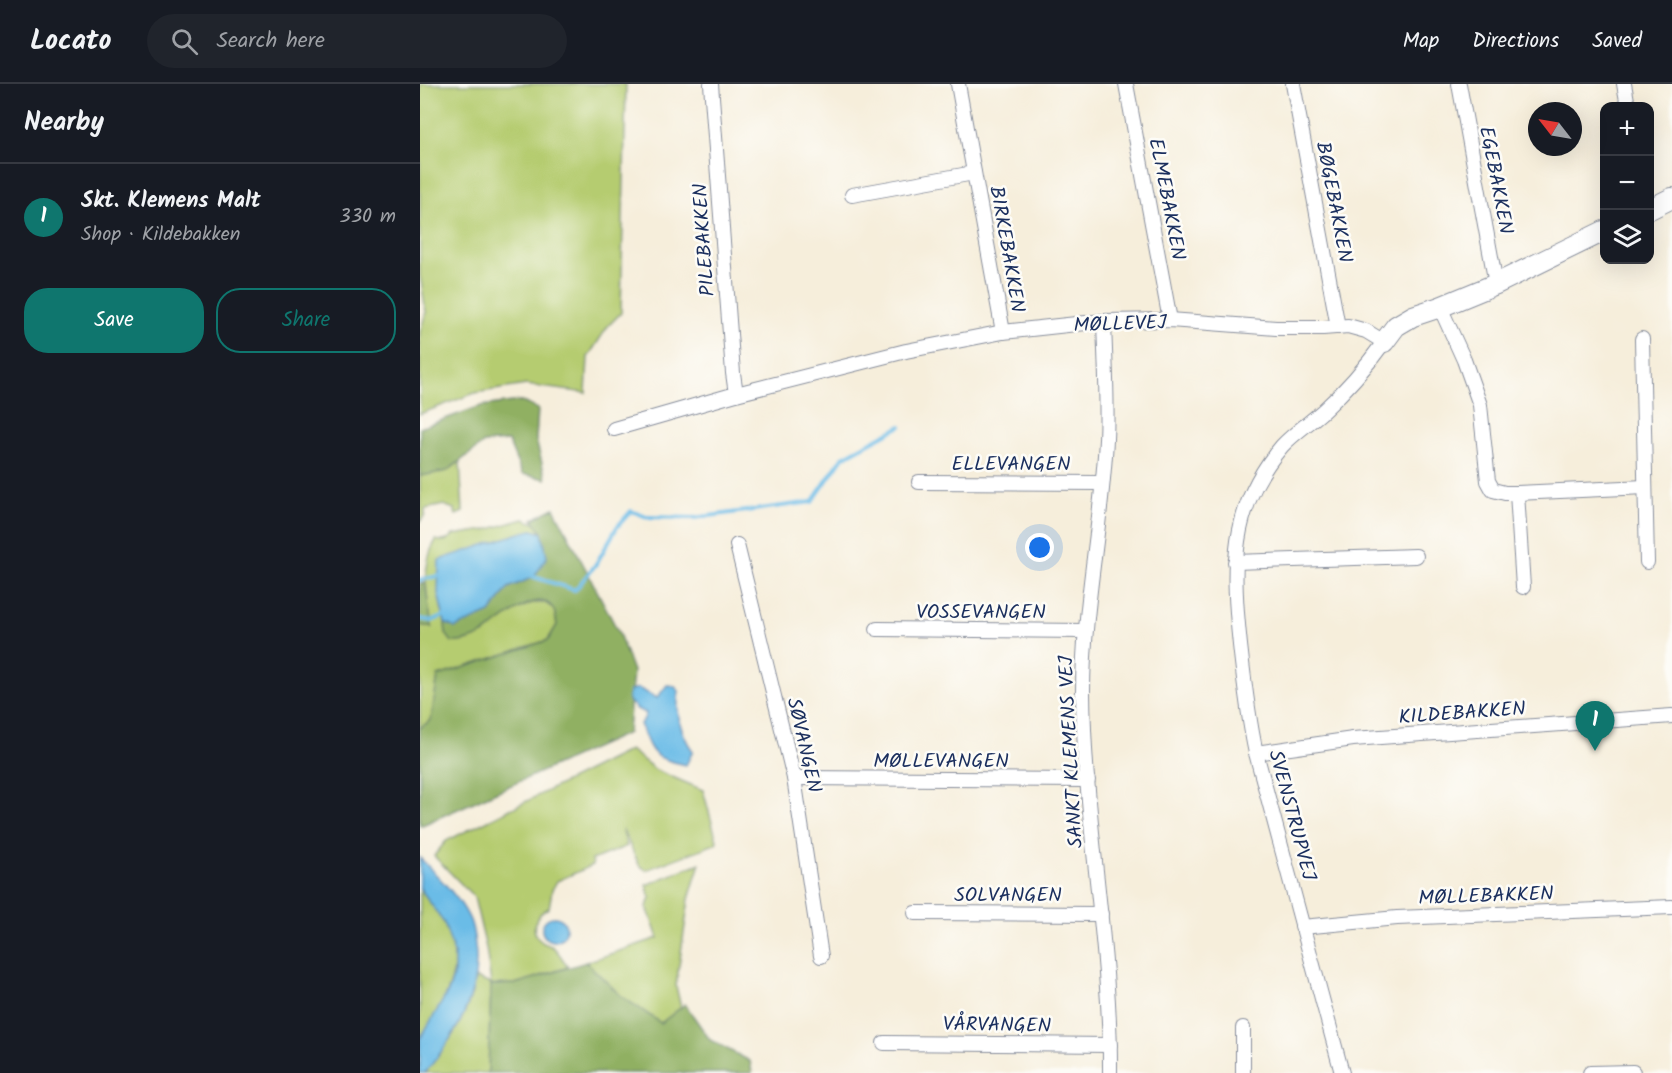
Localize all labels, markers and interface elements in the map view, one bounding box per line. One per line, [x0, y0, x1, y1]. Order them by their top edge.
search box [147, 14, 567, 68]
text: Locato [30, 19, 111, 64]
text: Search here [216, 24, 325, 59]
icon: search [168, 25, 201, 58]
text: Map [1403, 25, 1439, 58]
text: Directions [1472, 25, 1559, 58]
text: Saved [1592, 25, 1642, 58]
text: Nearby [24, 102, 104, 144]
north arrow [1528, 102, 1582, 156]
map controls [1600, 102, 1654, 264]
button: + [1600, 102, 1654, 156]
street label: EGEBAKKEN [1469, 124, 1521, 237]
street label: ELMEBAKKEN [1139, 136, 1194, 263]
street label: BØGEBAKKEN [1306, 139, 1360, 266]
button: − [1600, 156, 1654, 210]
street label: PILEBAKKEN [685, 182, 725, 298]
text: Skt. Klemens Malt [81, 184, 261, 219]
street label: BIRKEBAKKEN [979, 184, 1033, 315]
text: 1 [40, 201, 47, 233]
text: 330 m [339, 201, 396, 233]
button: layers [1600, 210, 1654, 264]
text: Shop · Kildebakken [81, 219, 241, 251]
button: Save [24, 288, 204, 353]
button: Share [216, 288, 396, 353]
street label: MØLLEVEJ [1073, 307, 1168, 343]
street label: ELLEVANGEN [951, 449, 1071, 481]
your location [1025, 533, 1054, 562]
street label: VOSSEVANGEN [916, 597, 1046, 629]
street label: SANKT KLEMENS VEJ [1051, 654, 1093, 849]
street label: KILDEBAKKEN [1398, 694, 1527, 734]
street label: SØVANGEN [777, 695, 830, 796]
pin: 1 [1576, 702, 1614, 751]
street label: MØLLEVANGEN [873, 746, 1009, 778]
street label: SVENSTRUPVEJ [1258, 747, 1324, 885]
street label: MØLLEBAKKEN [1418, 879, 1554, 915]
street label: SOLVANGEN [954, 880, 1062, 912]
street label: VÅRVANGEN [943, 1009, 1051, 1043]

